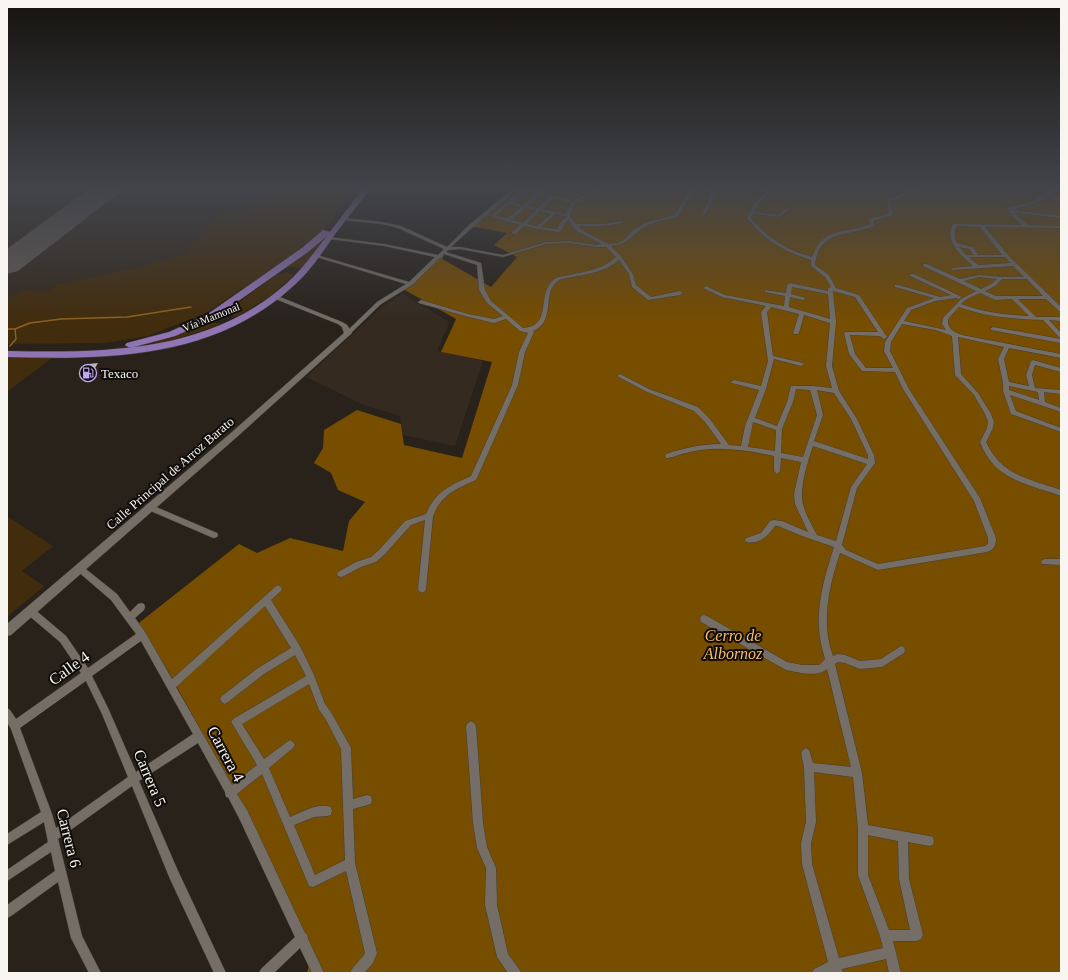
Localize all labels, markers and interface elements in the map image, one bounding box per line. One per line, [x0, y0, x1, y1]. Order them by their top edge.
street label: Vía Mamonal [181, 300, 241, 334]
fuel station icon: Texaco [78, 363, 98, 383]
place label: Texaco [101, 366, 138, 381]
street label: Calle Principal de Arroz Barato [103, 414, 237, 532]
park label: Cerro de Albornoz [703, 627, 763, 662]
street label: Calle 4 [45, 648, 93, 688]
street label: Carrera 4 [204, 724, 248, 784]
street label: Carrera 5 [130, 747, 170, 809]
street label: Carrera 6 [53, 807, 85, 869]

